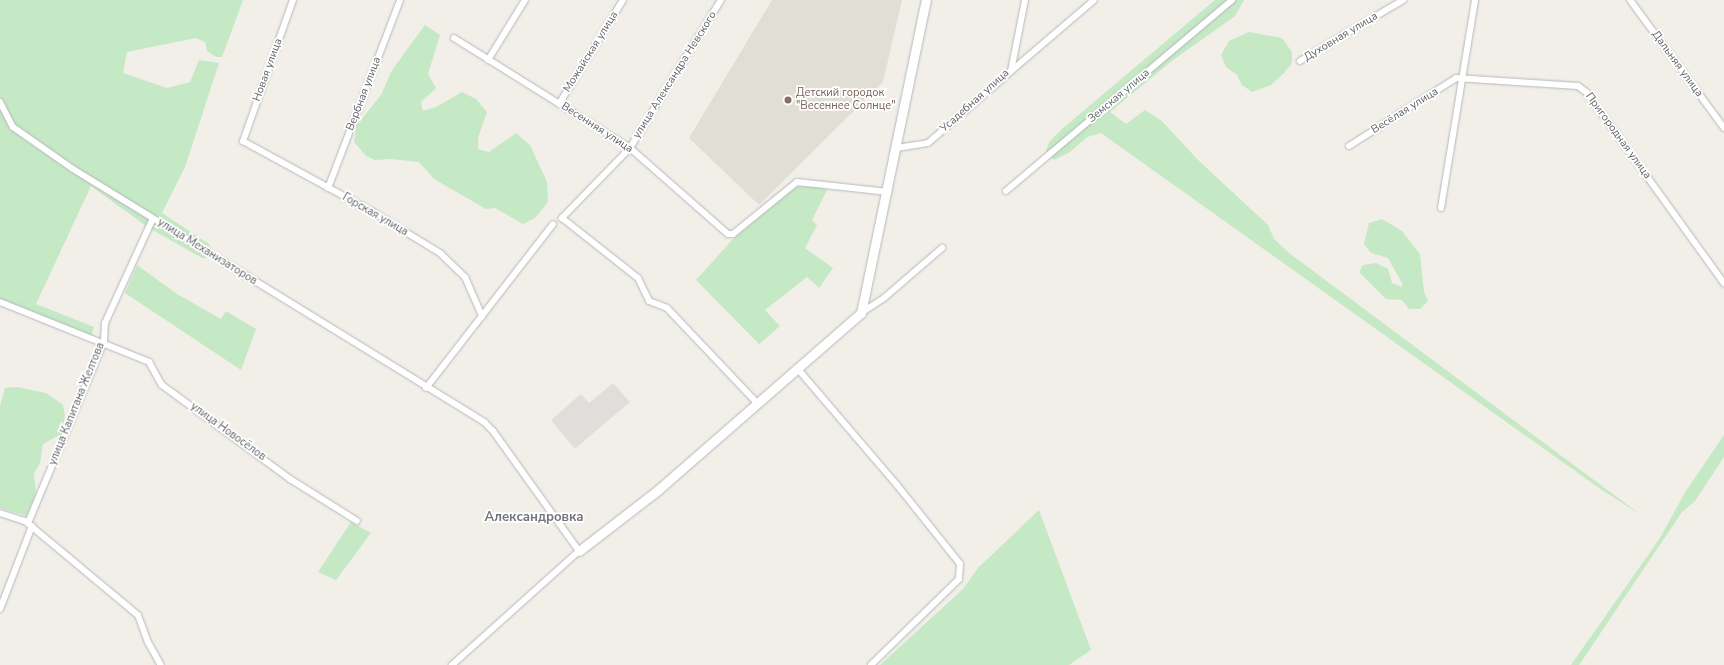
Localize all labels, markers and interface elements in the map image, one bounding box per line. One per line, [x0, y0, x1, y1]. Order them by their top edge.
street label: Можайская улица [561, 9, 621, 95]
street label: улица Александра Невского [630, 9, 720, 141]
street label: Духовная улица [1302, 10, 1380, 64]
street label: Дальняя улица [1649, 28, 1705, 100]
street label: Новая улица [251, 37, 285, 103]
street label: Вербная улица [344, 55, 384, 133]
street label: Земская улица [1085, 66, 1153, 126]
street label: Усадебная улица [938, 67, 1012, 135]
street label: Весёлая улица [1369, 85, 1441, 137]
place label: Детский городок "Весеннее Солнце" [796, 87, 896, 113]
street label: Пригородная улица [1582, 90, 1654, 182]
marker: Детский городок "Весеннее Солнце" [783, 95, 793, 105]
street label: Весенняя улица [559, 100, 635, 156]
street label: Горская улица [340, 191, 410, 239]
street label: улица Механизаторов [155, 216, 259, 288]
street label: улица Капитана Желтова [46, 341, 108, 467]
street label: улица Новосёлов [188, 400, 268, 464]
district label: Александровка [484, 509, 584, 525]

